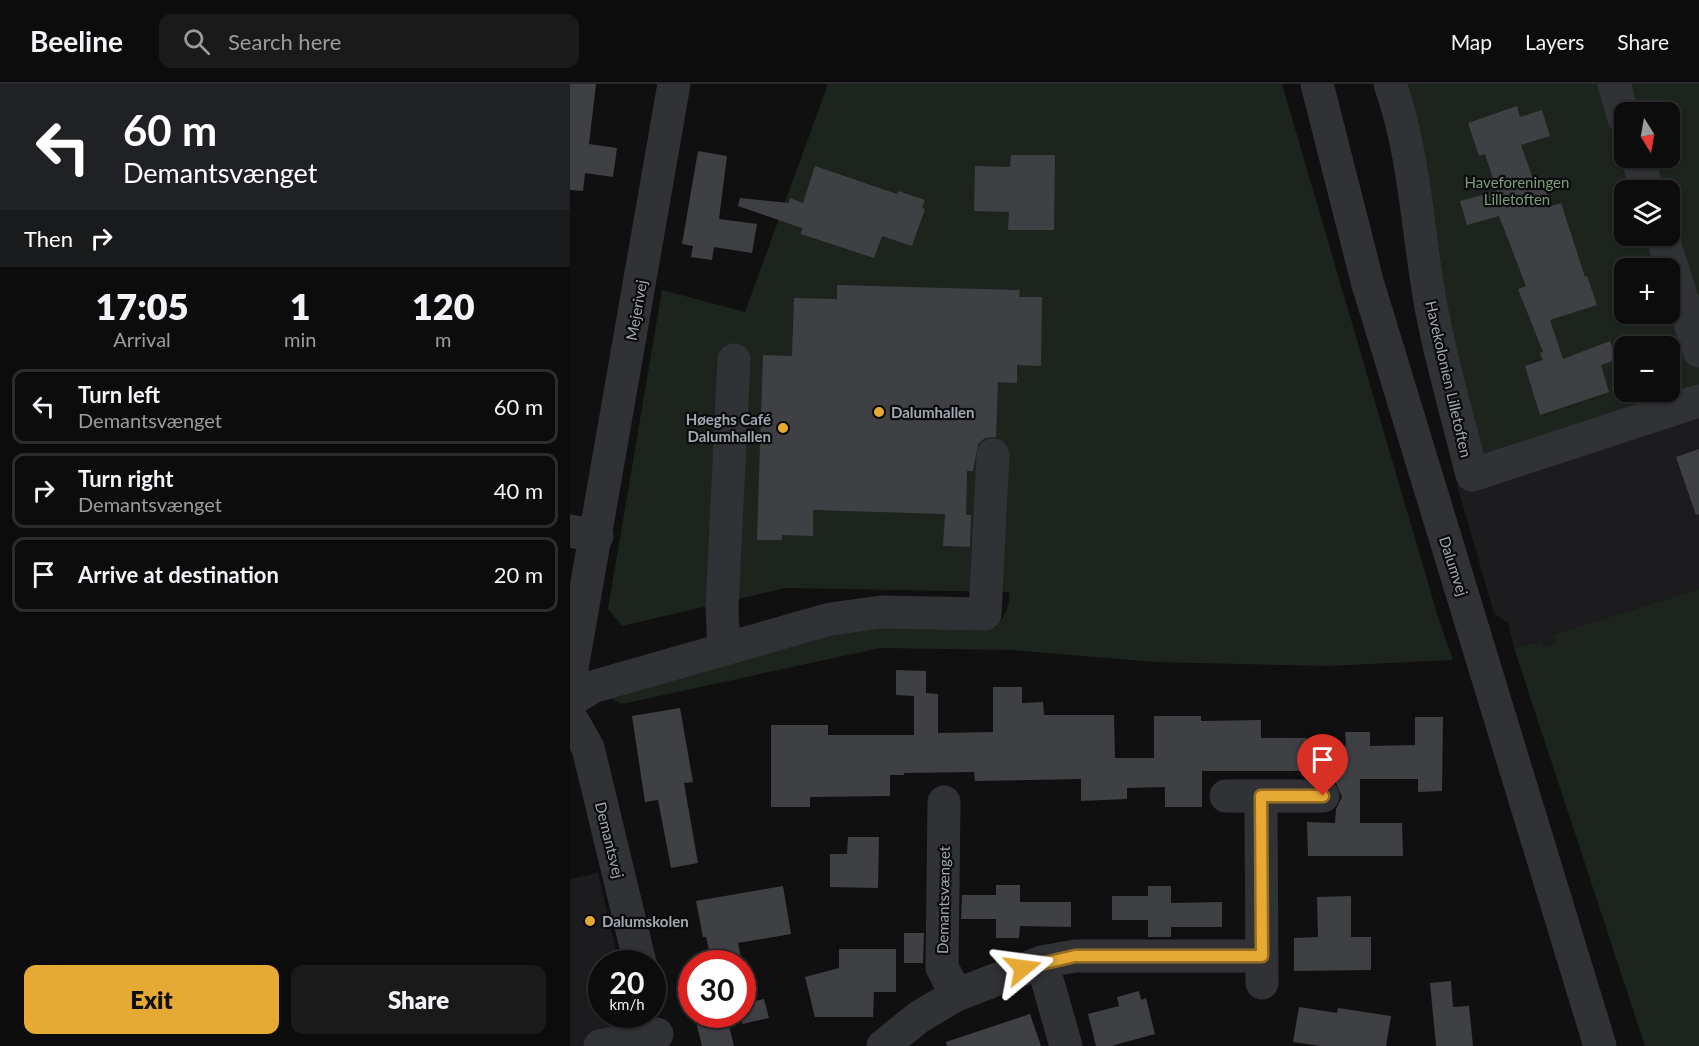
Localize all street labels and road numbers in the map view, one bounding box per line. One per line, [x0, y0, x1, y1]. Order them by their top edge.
street label: Mejerivej [622, 278, 650, 342]
street label: Havekolonien Lilletoften [1422, 299, 1476, 459]
street label: Dalumvej [1436, 534, 1472, 598]
street label: Demantsvej [592, 800, 628, 880]
street label: Demantsvænget [933, 845, 953, 954]

